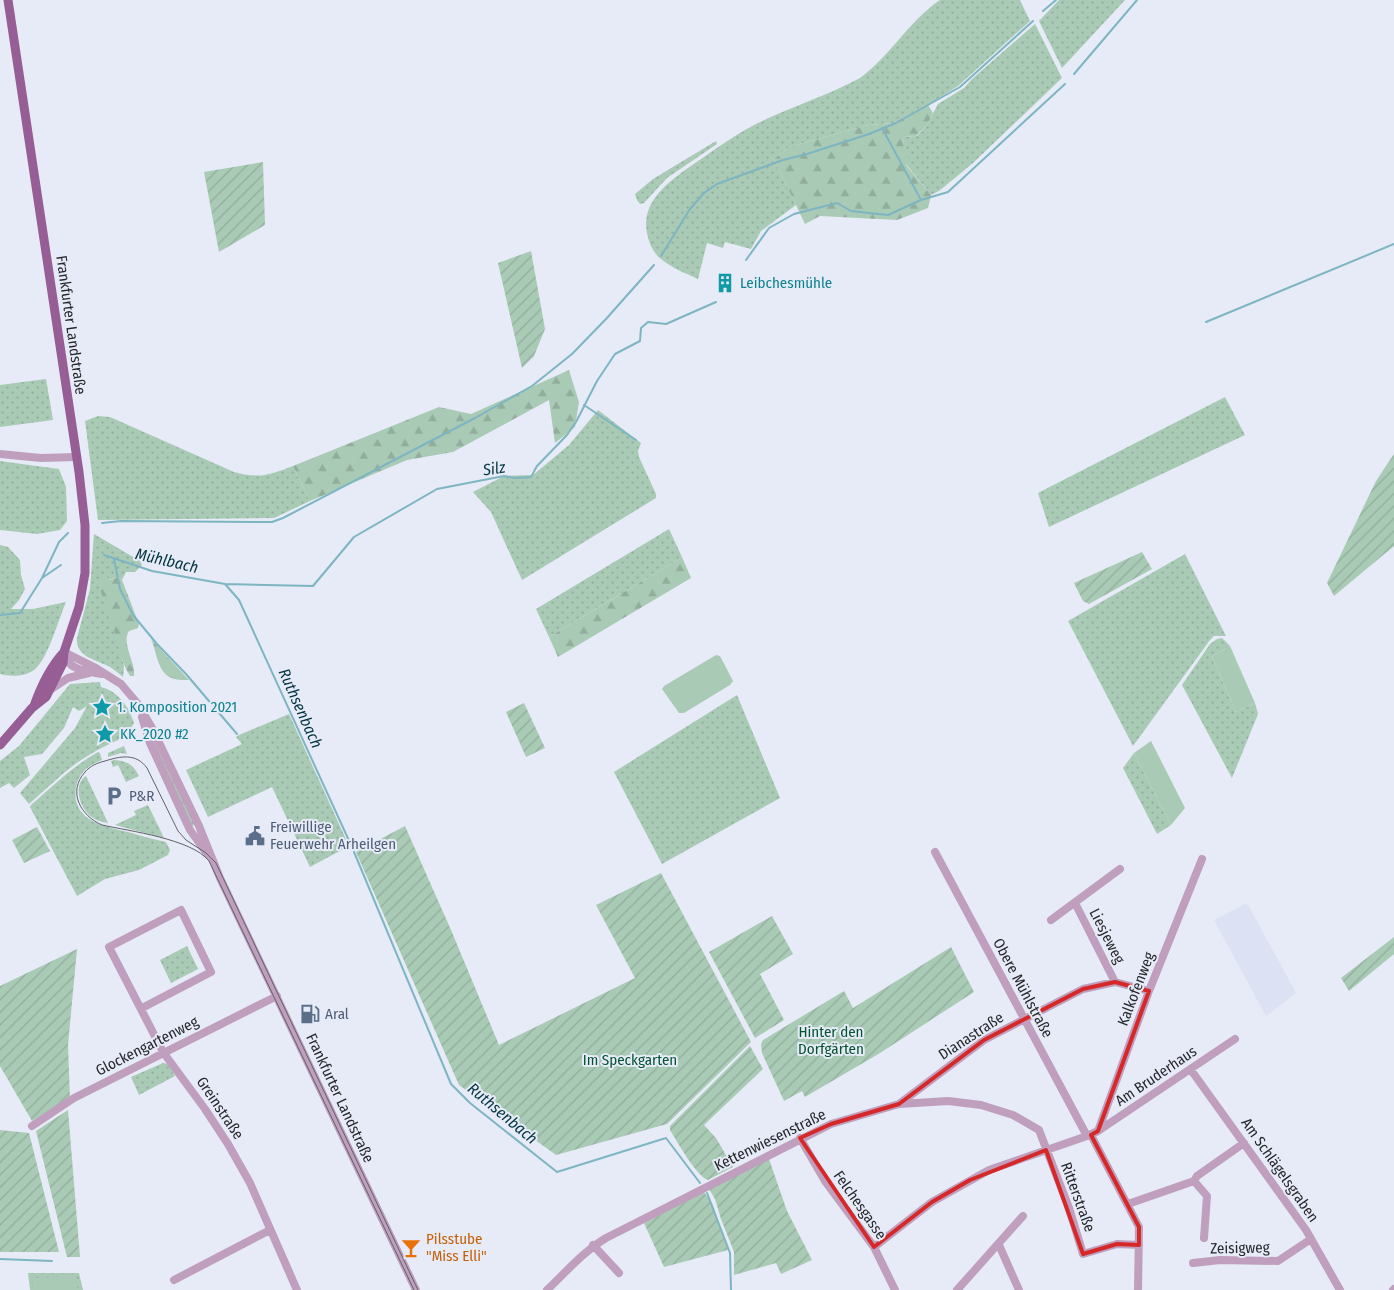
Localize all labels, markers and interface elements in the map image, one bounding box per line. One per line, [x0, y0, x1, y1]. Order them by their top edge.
street label: Frankfurter Landstraße [52, 254, 90, 396]
building icon: Leibchesmühle [714, 272, 736, 294]
place label: Leibchesmühle [740, 274, 832, 292]
water label: Silz [481, 457, 507, 480]
water label: Mühlbach [134, 544, 200, 577]
water label: Ruthsenbach [275, 665, 327, 751]
place icon: 1. Komposition 2021 [91, 696, 113, 718]
place label: 1. Komposition 2021 [117, 698, 237, 716]
place icon: KK_2020 #2 [94, 723, 116, 745]
place label: KK_2020 #2 [120, 725, 189, 743]
parking icon: P&R [103, 785, 125, 807]
place label: P&R [129, 787, 154, 805]
place label: Freiwillige Feuerwehr Arheilgen [270, 818, 396, 853]
public building icon: Freiwillige Feuerwehr Arheilgen [244, 825, 266, 847]
street label: Liesjeweg [1085, 905, 1129, 967]
street label: Obere Mühlstraße [989, 935, 1057, 1041]
street label: Kalkofenweg [1114, 949, 1158, 1029]
fuel station icon: Aral [299, 1003, 321, 1025]
place label: Aral [325, 1005, 349, 1023]
street label: Dianastraße [935, 1008, 1007, 1064]
street label: Glockengartenweg [93, 1012, 201, 1080]
park label: Hinter den Dorfgärten [798, 1023, 864, 1058]
street label: Frankfurter Landstraße [302, 1031, 378, 1165]
street label: Am Bruderhaus [1112, 1042, 1200, 1110]
park label: Im Speckgarten [583, 1051, 677, 1069]
street label: Greinstraße [193, 1073, 247, 1143]
water label: Ruthsenbach [464, 1079, 541, 1148]
street label: Kettenwiesenstraße [711, 1105, 829, 1175]
street label: Am Schlägelsgraben [1237, 1115, 1323, 1225]
street label: Ritterstraße [1057, 1160, 1099, 1234]
street label: Felchesgasse [830, 1167, 890, 1243]
place label: Pilsstube "Miss Elli" [426, 1230, 487, 1265]
bar icon: Pilsstube "Miss Elli" [400, 1237, 422, 1259]
street label: Zeisigweg [1210, 1238, 1270, 1258]

